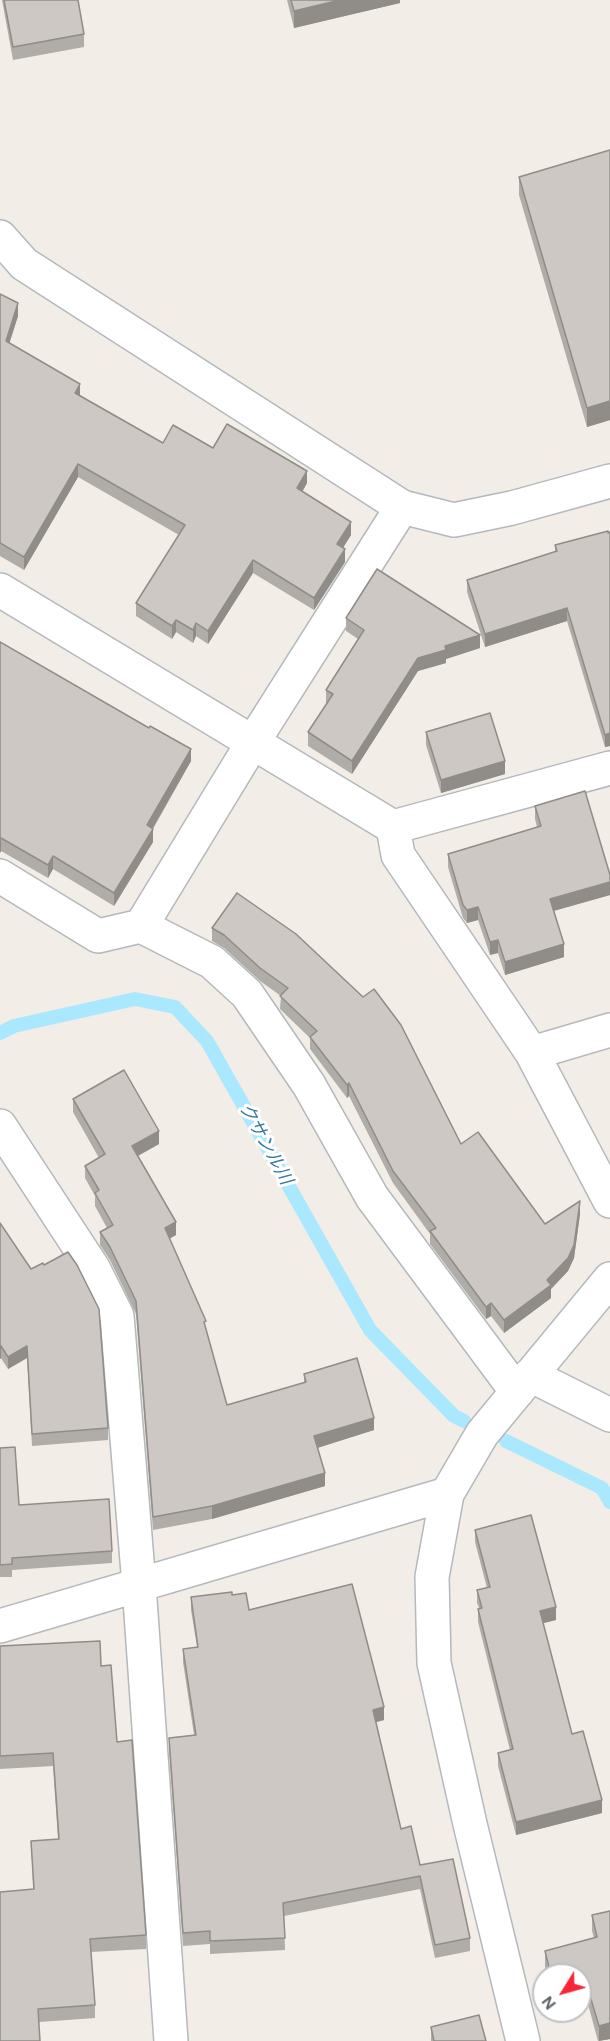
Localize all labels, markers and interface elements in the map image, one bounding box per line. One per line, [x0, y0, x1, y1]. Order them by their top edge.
water label: クサンル川 [234, 1099, 296, 1189]
north arrow [532, 1963, 592, 2023]
text: N [537, 1992, 561, 2014]

